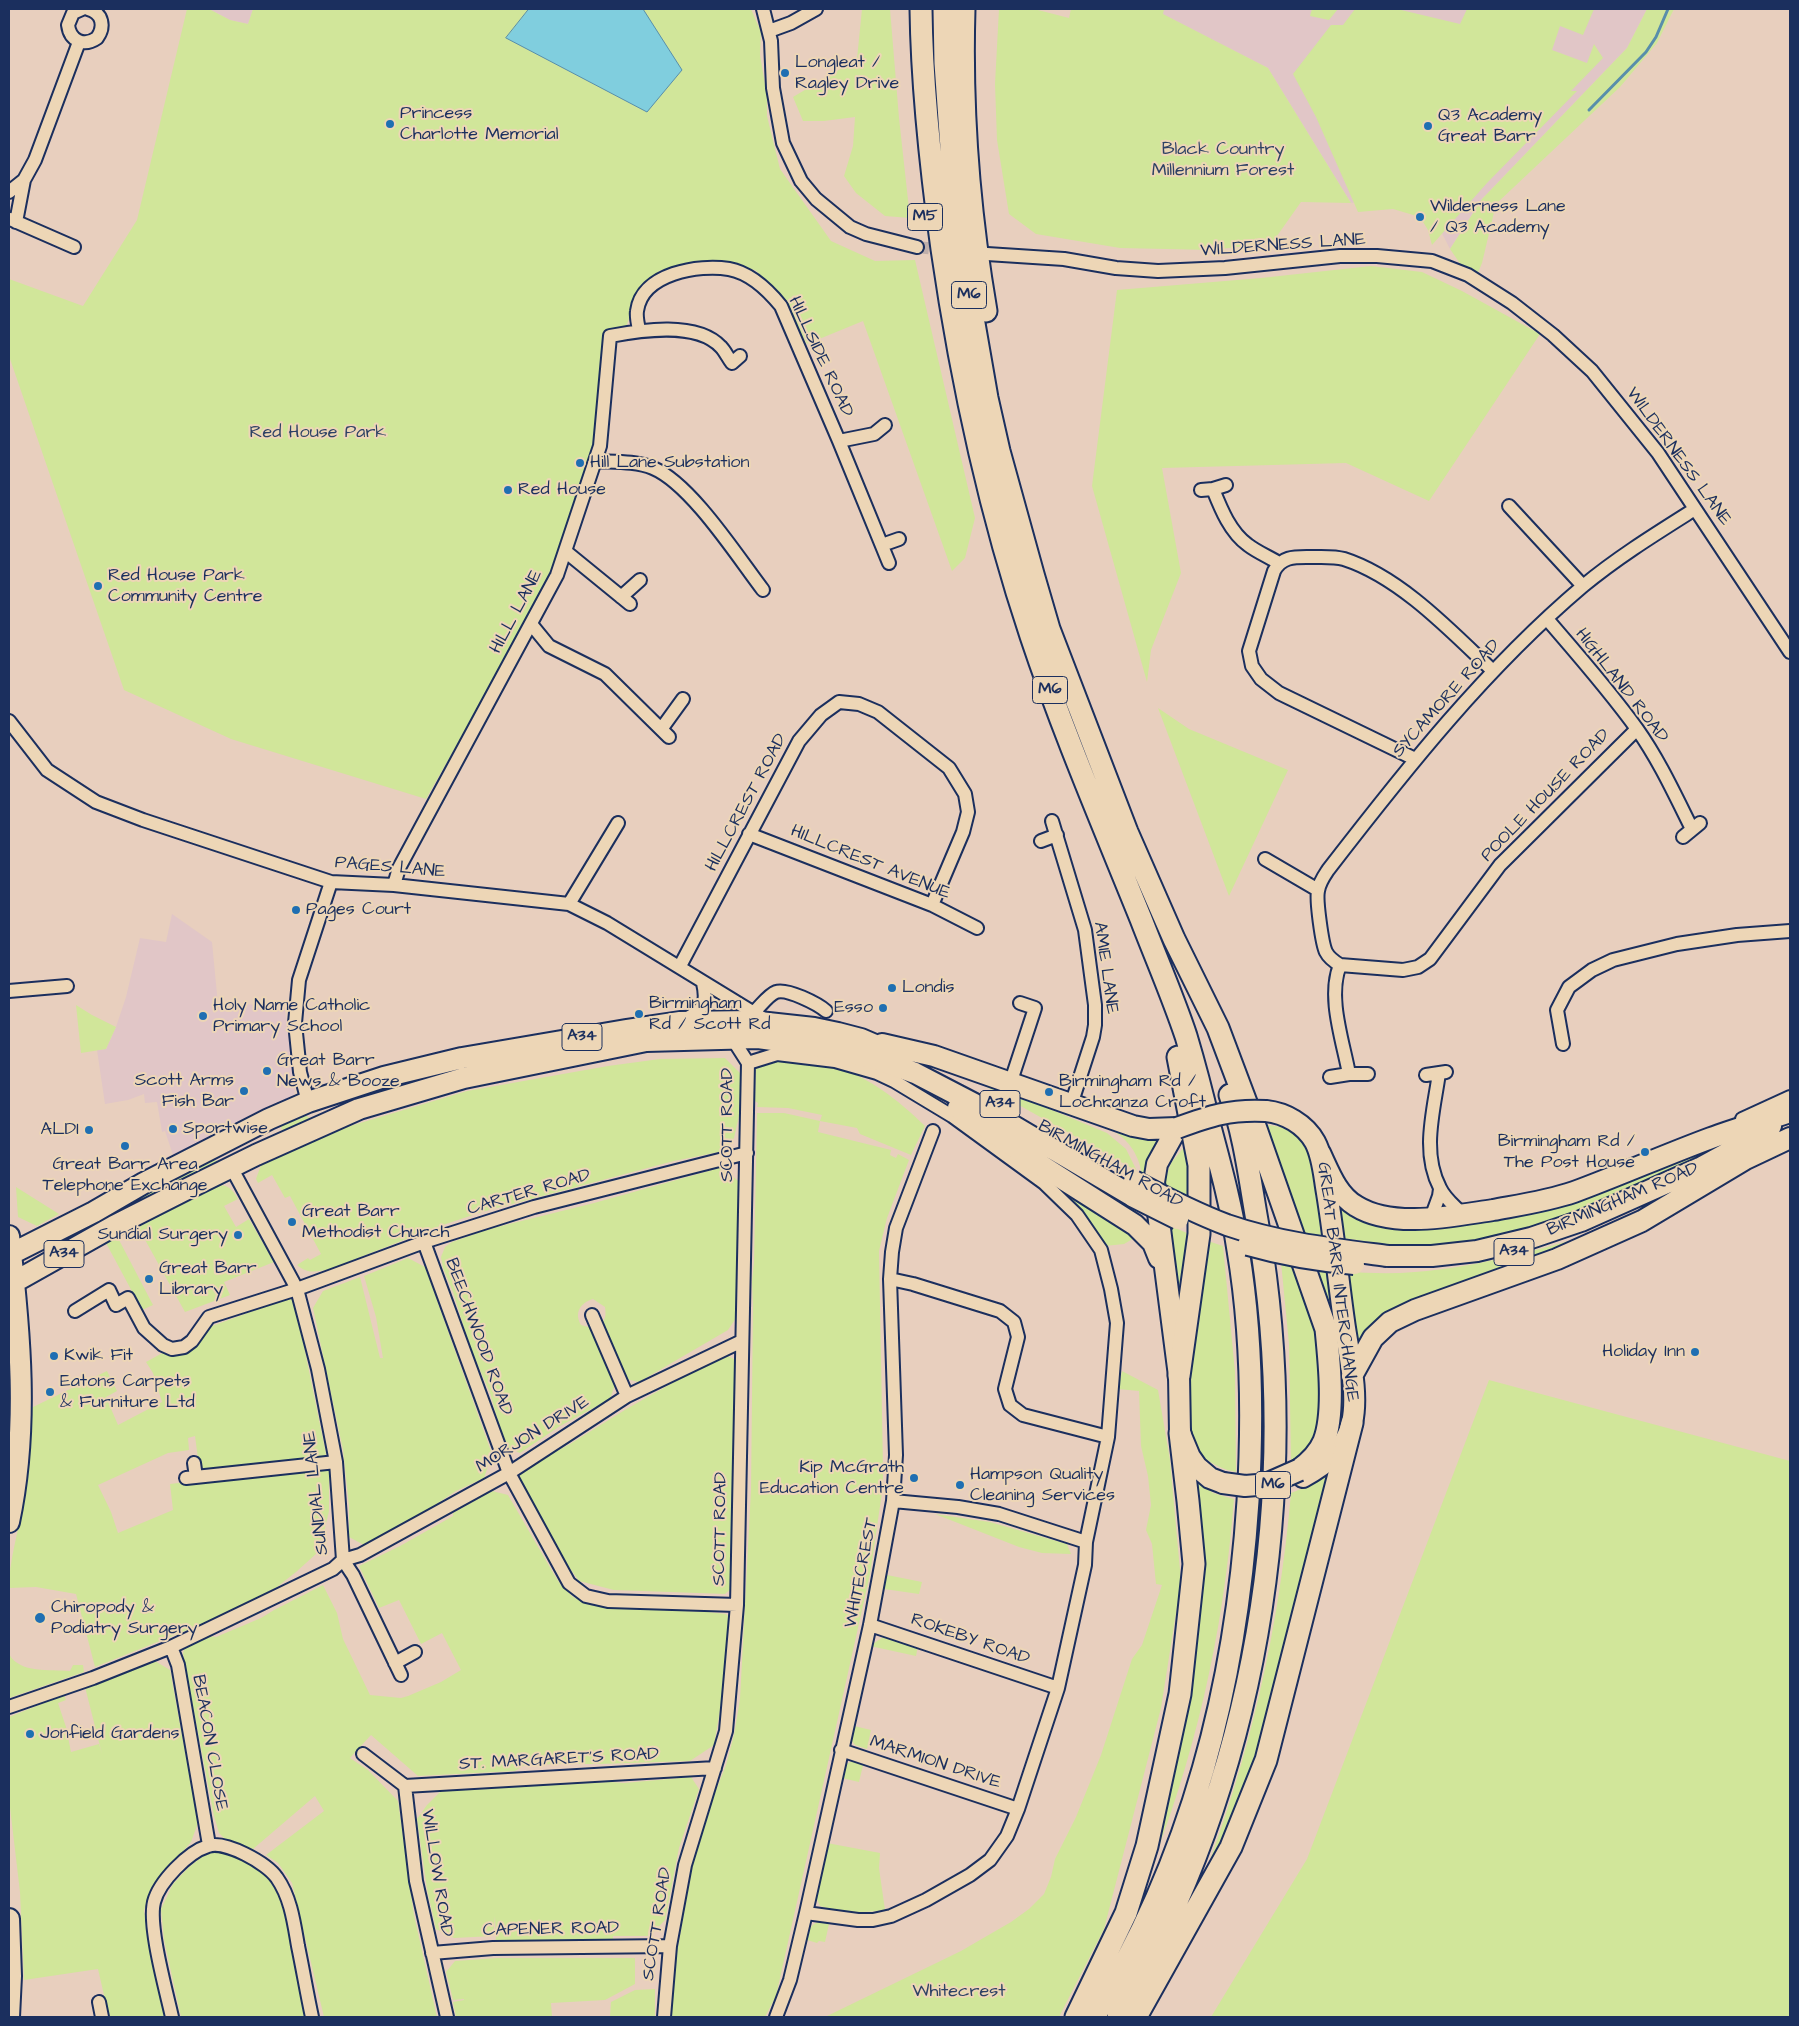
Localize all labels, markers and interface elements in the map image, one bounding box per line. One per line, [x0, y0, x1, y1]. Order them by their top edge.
place label: Longleat / Ragley Drive [795, 52, 899, 94]
marker: Longleat / Ragley Drive [779, 67, 791, 79]
place label: Princess Charlotte Memorial [400, 103, 559, 146]
place label: Q3 Academy Great Barr [1438, 105, 1542, 148]
marker: Princess Charlotte Memorial [384, 118, 396, 130]
marker: Q3 Academy Great Barr [1422, 120, 1434, 132]
park label: Black Country Millennium Forest [1152, 139, 1294, 182]
place label: Wilderness Lane / Q3 Academy [1430, 196, 1566, 238]
road number: M5 [908, 203, 942, 230]
marker: Wilderness Lane / Q3 Academy [1414, 211, 1426, 223]
street label: WILDERNESS LANE [1200, 229, 1366, 263]
road number: M6 [952, 282, 986, 308]
street label: HILLSIDE ROAD [783, 293, 857, 421]
street label: WILDERNESS LANE [1621, 384, 1735, 530]
park label: Red House Park [250, 422, 386, 444]
place label: Hill Lane Substation [590, 452, 749, 474]
marker: Hill Lane Substation [574, 457, 586, 469]
place label: Red House [518, 479, 606, 501]
marker: Red House [502, 484, 514, 496]
place label: Red House Park Community Centre [108, 565, 263, 608]
street label: HILL LANE [486, 566, 548, 658]
marker: Red House Park Community Centre [92, 580, 104, 592]
street label: HIGHLAND ROAD [1570, 624, 1672, 748]
street label: SYCAMORE ROAD [1388, 636, 1506, 762]
road number: M6 [1032, 676, 1068, 704]
street label: POOLE HOUSE ROAD [1477, 725, 1615, 867]
street label: HILLCREST ROAD [702, 730, 792, 876]
street label: HILLCREST AVENUE [787, 821, 953, 905]
street label: PAGES LANE [334, 852, 446, 884]
place label: Pages Court [306, 899, 411, 921]
marker: Pages Court [290, 904, 302, 916]
street label: AMIE LANE [1088, 920, 1122, 1016]
place label: Londis [902, 977, 955, 999]
marker: Londis [886, 982, 898, 994]
place label: Birmingham Rd / Scott Rd [649, 993, 771, 1036]
place label: Holy Name Catholic Primary School [213, 995, 370, 1038]
place label: Esso [834, 997, 873, 1019]
marker: Esso [877, 1002, 889, 1014]
marker: Birmingham Rd / Scott Rd [633, 1008, 645, 1020]
marker: Holy Name Catholic Primary School [197, 1010, 209, 1022]
road number: A34 [562, 1024, 602, 1050]
place label: Great Barr News & Booze [277, 1050, 400, 1092]
marker: Great Barr News & Booze [261, 1065, 273, 1077]
street label: SCOTT ROAD [717, 1068, 739, 1182]
place label: Scott Arms Fish Bar [135, 1070, 234, 1112]
place label: Birmingham Rd / Lochranza Croft [1059, 1071, 1206, 1114]
marker: Scott Arms Fish Bar [238, 1085, 250, 1097]
marker: Birmingham Rd / Lochranza Croft [1043, 1086, 1055, 1098]
road number: A34 [980, 1090, 1020, 1118]
street label: BIRMINGHAM ROAD [1034, 1116, 1186, 1214]
place label: Sportwise [183, 1118, 268, 1140]
place label: ALDI [41, 1119, 79, 1141]
marker: Sportwise [167, 1123, 179, 1135]
marker: ALDI [83, 1124, 95, 1136]
place label: Birmingham Rd / The Post House [1498, 1131, 1635, 1174]
marker: Great Barr Area Telephone Exchange [119, 1140, 131, 1152]
marker: Birmingham Rd / The Post House [1639, 1146, 1651, 1158]
place label: Great Barr Area Telephone Exchange [42, 1154, 208, 1196]
street label: BIRMINGHAM ROAD [1544, 1158, 1702, 1242]
street label: GREAT BARR INTERCHANGE [1312, 1161, 1362, 1403]
street label: CARTER ROAD [465, 1165, 593, 1221]
place label: Great Barr Methodist Church [302, 1201, 449, 1244]
marker: Great Barr Methodist Church [286, 1216, 298, 1228]
place label: Sundial Surgery [98, 1224, 228, 1246]
marker: Sundial Surgery [232, 1229, 244, 1241]
road number: A34 [1494, 1238, 1534, 1266]
road number: A34 [44, 1240, 84, 1268]
street label: BEECHWOOD ROAD [440, 1255, 516, 1419]
place label: Great Barr Library [159, 1258, 257, 1300]
marker: Great Barr Library [143, 1273, 155, 1285]
place label: Holiday Inn [1602, 1341, 1685, 1363]
place label: Kwik Fit [64, 1345, 133, 1367]
marker: Holiday Inn [1689, 1346, 1701, 1358]
marker: Kwik Fit [48, 1350, 60, 1362]
place label: Eatons Carpets & Furniture Ltd [60, 1371, 195, 1414]
marker: Eatons Carpets & Furniture Ltd [44, 1386, 56, 1398]
street label: MORJON DRIVE [473, 1392, 593, 1478]
street label: SUNDIAL LANE [300, 1430, 334, 1556]
place label: Kip McGrath Education Centre [760, 1457, 904, 1500]
place label: Hampson Quality Cleaning Services [970, 1464, 1115, 1506]
street label: SCOTT ROAD [709, 1472, 733, 1586]
marker: Kip McGrath Education Centre [908, 1472, 920, 1484]
road number: M6 [1256, 1472, 1290, 1498]
marker: Hampson Quality Cleaning Services [954, 1479, 966, 1491]
street label: WHITECREST [841, 1516, 883, 1630]
place label: Chiropody & Podiatry Surgery [51, 1597, 197, 1640]
street label: ROKEBY ROAD [908, 1610, 1032, 1670]
marker: Chiropody & Podiatry Surgery [33, 1611, 47, 1625]
street label: BEACON CLOSE [186, 1673, 232, 1813]
place label: Jonfield Gardens [40, 1723, 180, 1745]
marker: Jonfield Gardens [24, 1728, 36, 1740]
street label: MARMION DRIVE [867, 1732, 1003, 1794]
street label: ST. MARGARET'S ROAD [458, 1744, 660, 1776]
street label: WILLOW ROAD [415, 1808, 457, 1938]
street label: SCOTT ROAD [638, 1866, 678, 1982]
street label: CAPENER ROAD [483, 1918, 619, 1942]
park label: Whitecrest [913, 1981, 1005, 2003]

